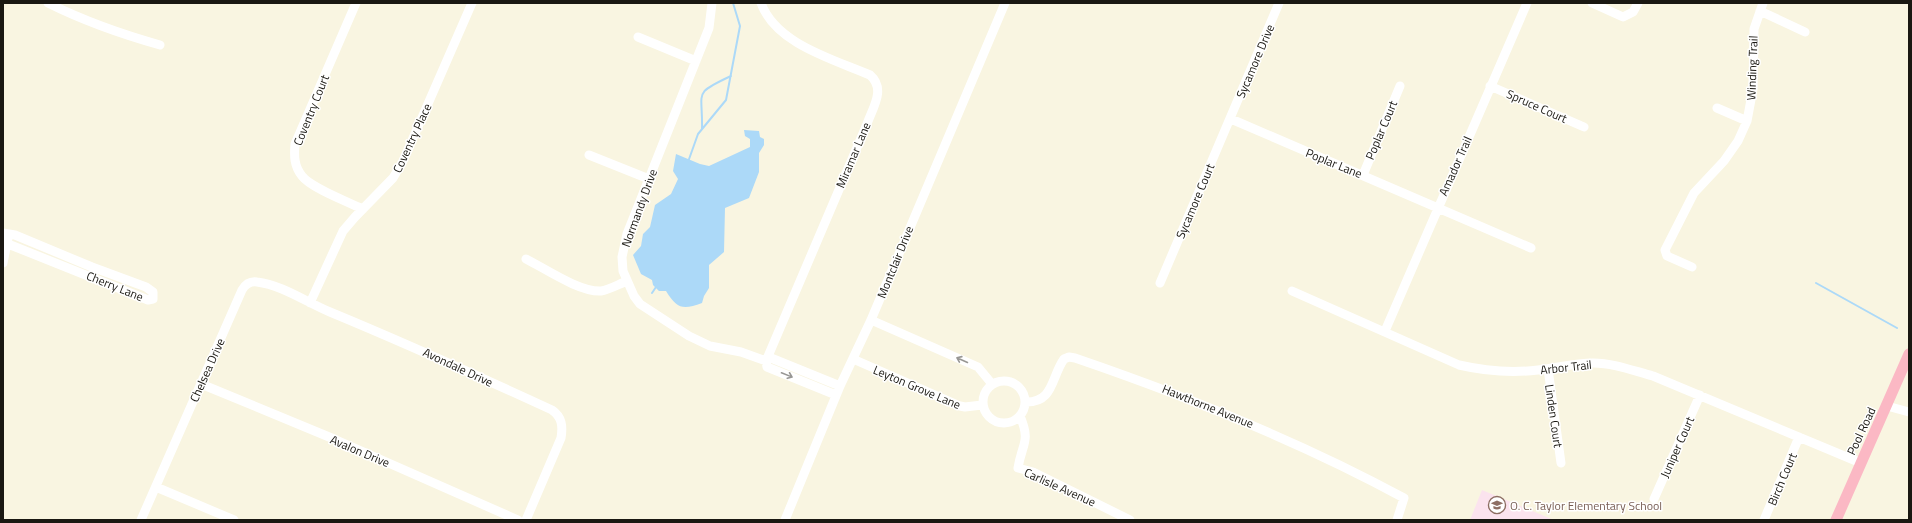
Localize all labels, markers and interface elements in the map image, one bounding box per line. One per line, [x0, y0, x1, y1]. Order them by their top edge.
street label: Sycamore Drive [1231, 21, 1279, 101]
street label: Winding Trail [1741, 35, 1763, 101]
street label: Coventry Court [288, 71, 334, 148]
street label: Spruce Court [1504, 84, 1571, 128]
street label: Poplar Court [1360, 97, 1402, 163]
street label: Coventry Place [388, 100, 436, 176]
street label: Miramar Lane [831, 119, 875, 191]
street label: Amador Trail [1433, 133, 1477, 199]
street label: Poplar Lane [1303, 143, 1365, 183]
street label: Sycamore Court [1171, 160, 1220, 241]
street label: Normandy Drive [616, 166, 662, 250]
street label: Montclair Drive [872, 223, 918, 301]
street label: Cherry Lane [84, 266, 146, 306]
street label: Chelsea Drive [184, 335, 230, 405]
street label: Avondale Drive [420, 342, 496, 392]
street label: Arbor Trail [1539, 355, 1593, 379]
one-way arrow [956, 356, 968, 364]
street label: Leyton Grove Lane [870, 360, 964, 414]
one-way arrow [781, 372, 793, 379]
street label: Hawthorne Avenue [1159, 379, 1257, 433]
street label: Linden Court [1540, 383, 1568, 450]
street label: Pool Road [1842, 404, 1880, 458]
street label: Juniper Court [1655, 412, 1699, 481]
street label: Avalon Drive [327, 430, 393, 472]
street label: Birch Court [1762, 449, 1802, 508]
street label: Carlisle Avenue [1021, 463, 1099, 511]
school or university icon: O. C. Taylor Elementary School [1487, 495, 1507, 515]
place label: O. C. Taylor Elementary School [1510, 496, 1662, 515]

